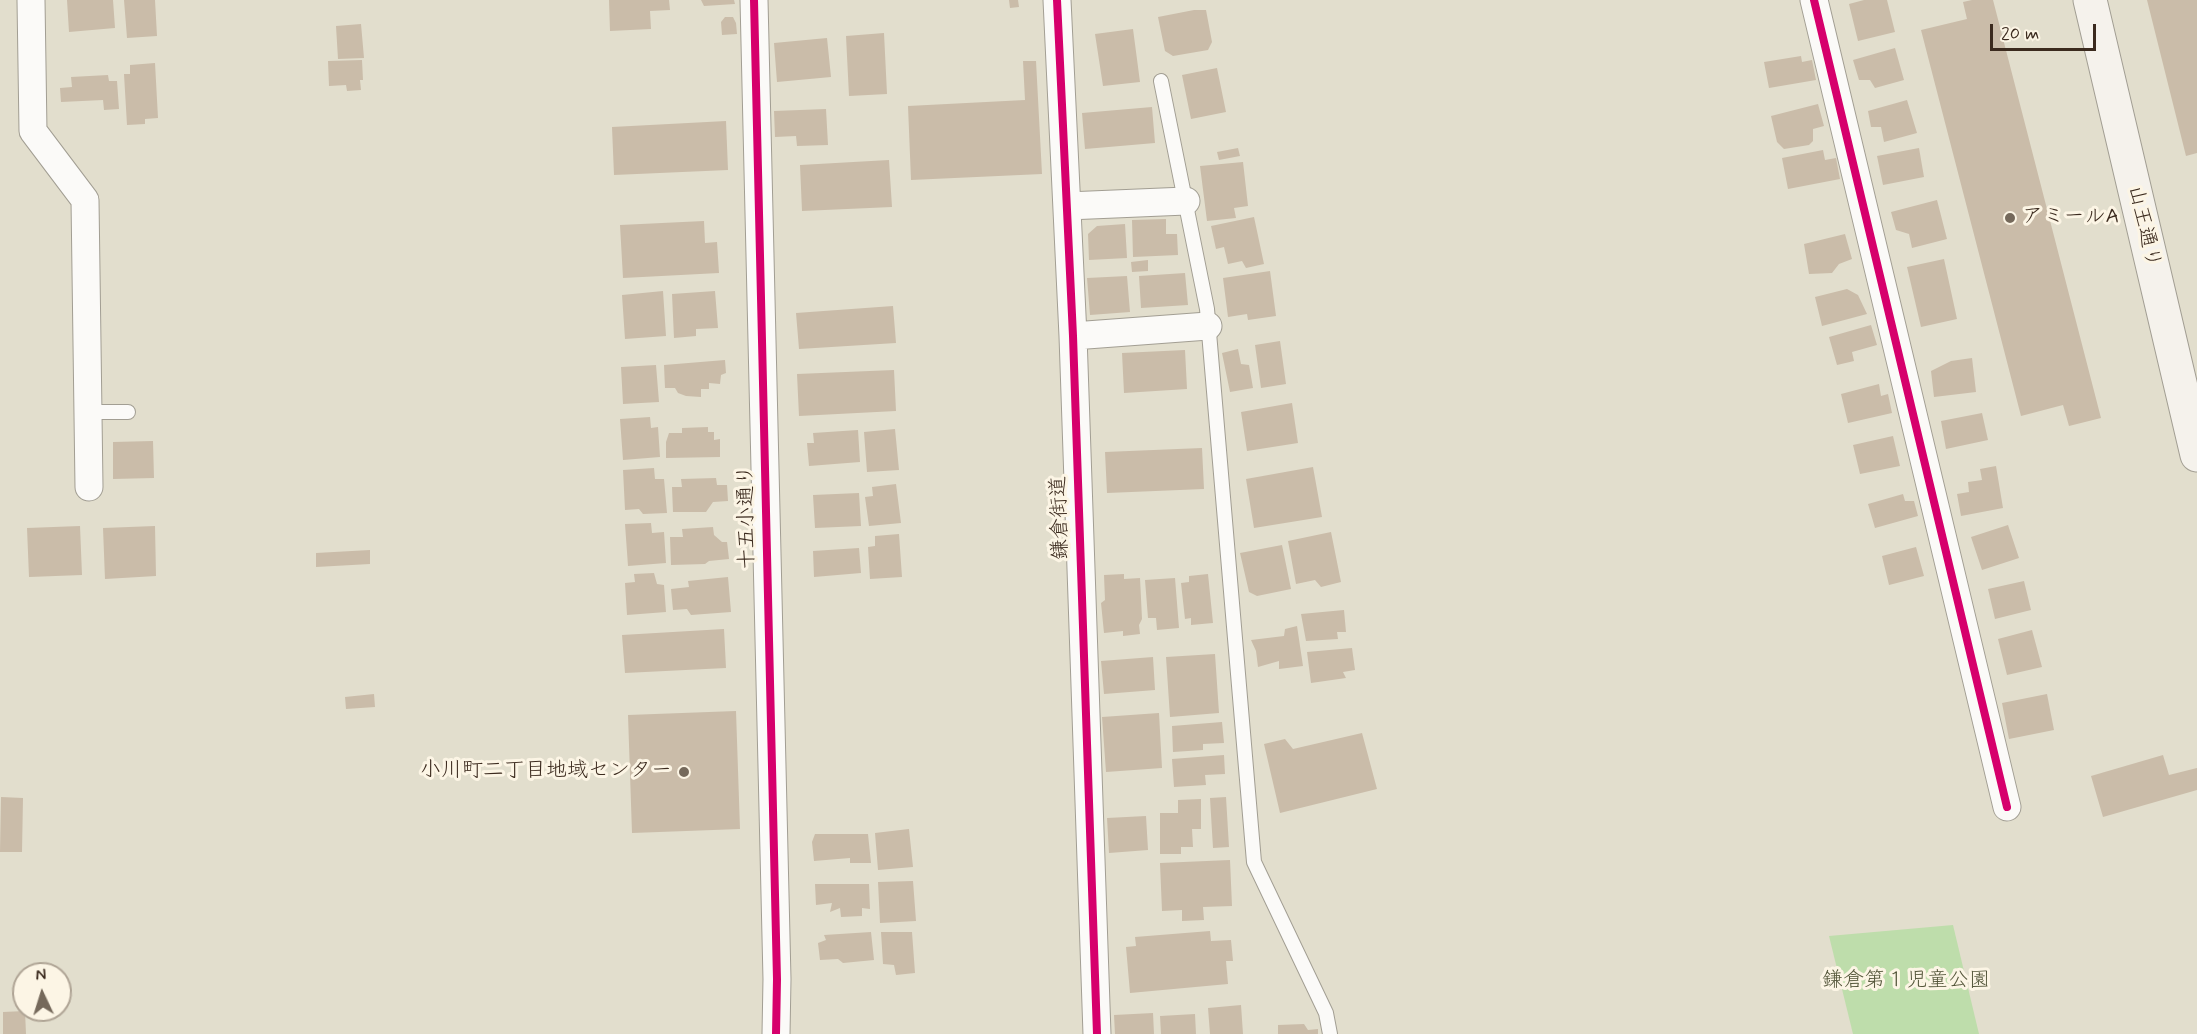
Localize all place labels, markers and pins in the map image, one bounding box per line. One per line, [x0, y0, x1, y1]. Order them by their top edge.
place label: アミールA [2022, 205, 2119, 231]
marker: アミールA [2003, 211, 2017, 225]
place label: 小川町二丁目地域センター [420, 759, 672, 785]
marker: 小川町二丁目地域センター [677, 765, 691, 779]

